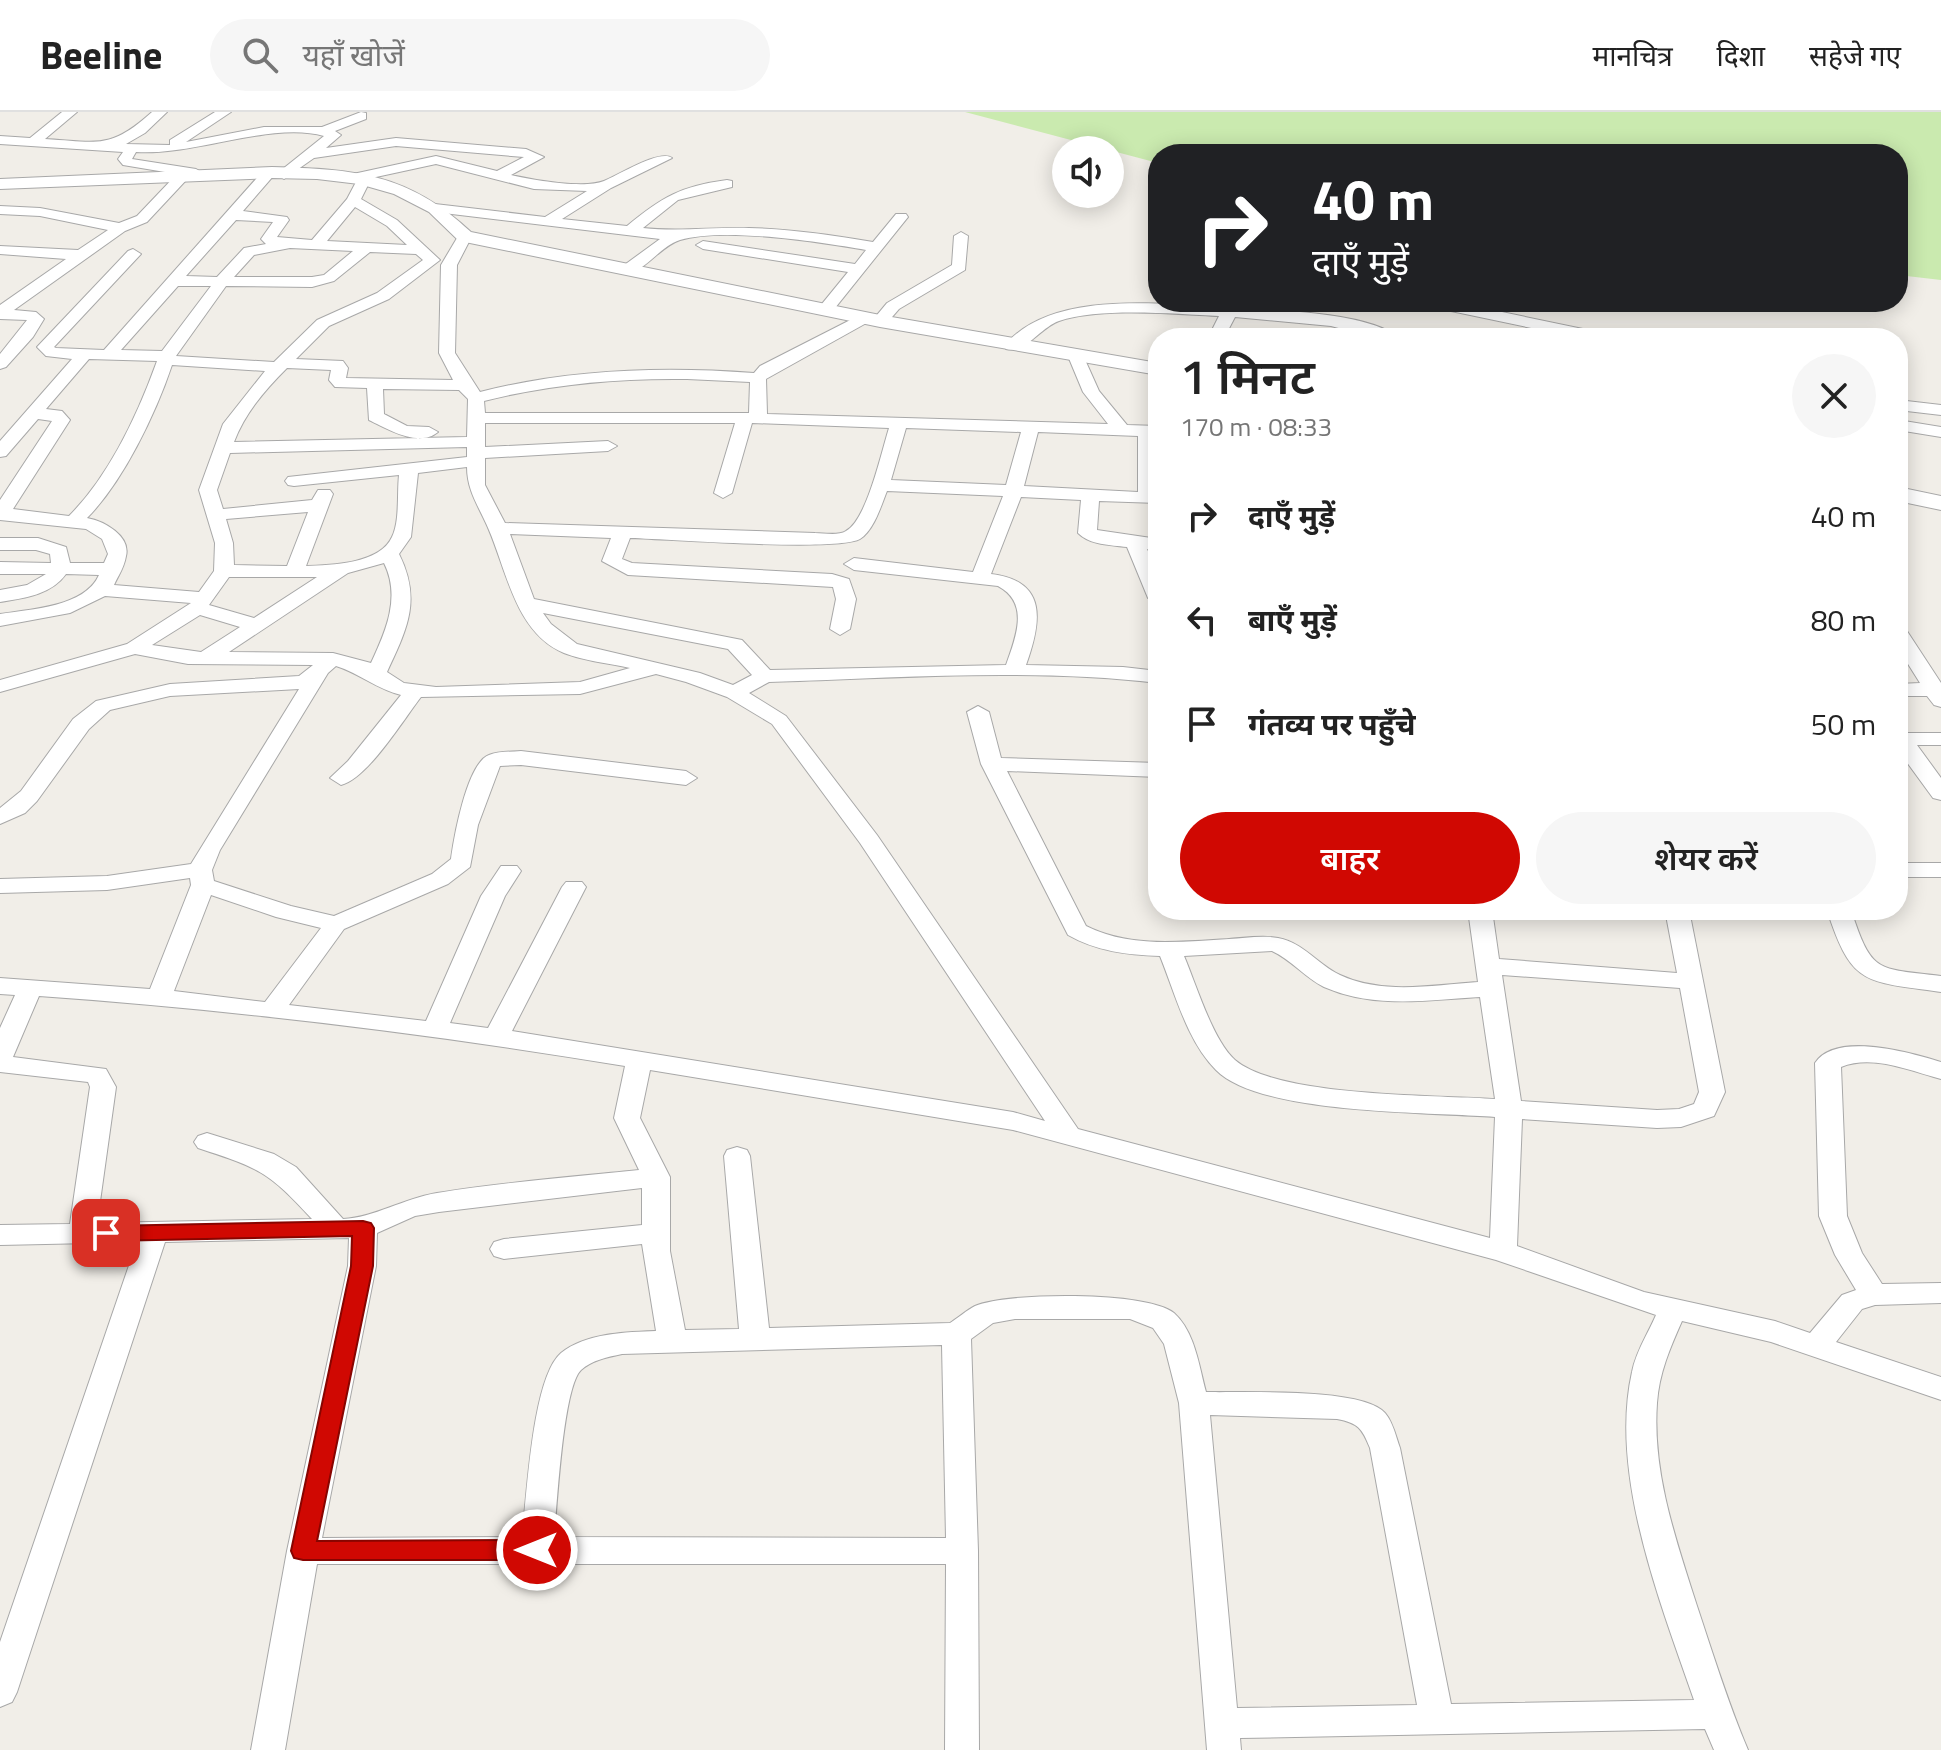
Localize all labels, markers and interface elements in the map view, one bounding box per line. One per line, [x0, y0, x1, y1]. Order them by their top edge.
search box [210, 19, 770, 91]
text: Beeline [40, 26, 162, 84]
text: यहाँ खोजें [302, 32, 405, 78]
icon: search [238, 33, 282, 77]
text: मानचित्र [1593, 34, 1673, 77]
text: दिशा [1717, 34, 1765, 77]
text: सहेजे गए [1809, 34, 1901, 77]
map controls [1052, 136, 1124, 208]
button: sound [1052, 136, 1124, 208]
text: 40 m [1312, 157, 1434, 242]
icon: right [1180, 176, 1284, 280]
text: दाएँ मुड़ें [1312, 234, 1409, 289]
text: 1 मिनट [1180, 340, 1315, 413]
button: close [1792, 354, 1876, 438]
text: 170 m · 08:33 [1180, 407, 1332, 446]
text: दाएँ मुड़ें [1248, 493, 1335, 539]
text: 40 m [1811, 493, 1876, 539]
icon: right [1180, 494, 1224, 538]
text: बाएँ मुड़ें [1248, 597, 1337, 643]
text: 80 m [1811, 597, 1876, 643]
icon: left [1180, 598, 1224, 642]
text: गंतव्य पर पहुँचे [1248, 701, 1415, 747]
text: 50 m [1811, 701, 1876, 747]
icon: arrive [1180, 702, 1224, 746]
button: बाहर [1180, 812, 1520, 904]
button: शेयर करें [1536, 812, 1876, 904]
pin [72, 1199, 140, 1267]
icon: arrive [84, 1211, 128, 1255]
position arrow [495, 1508, 579, 1592]

